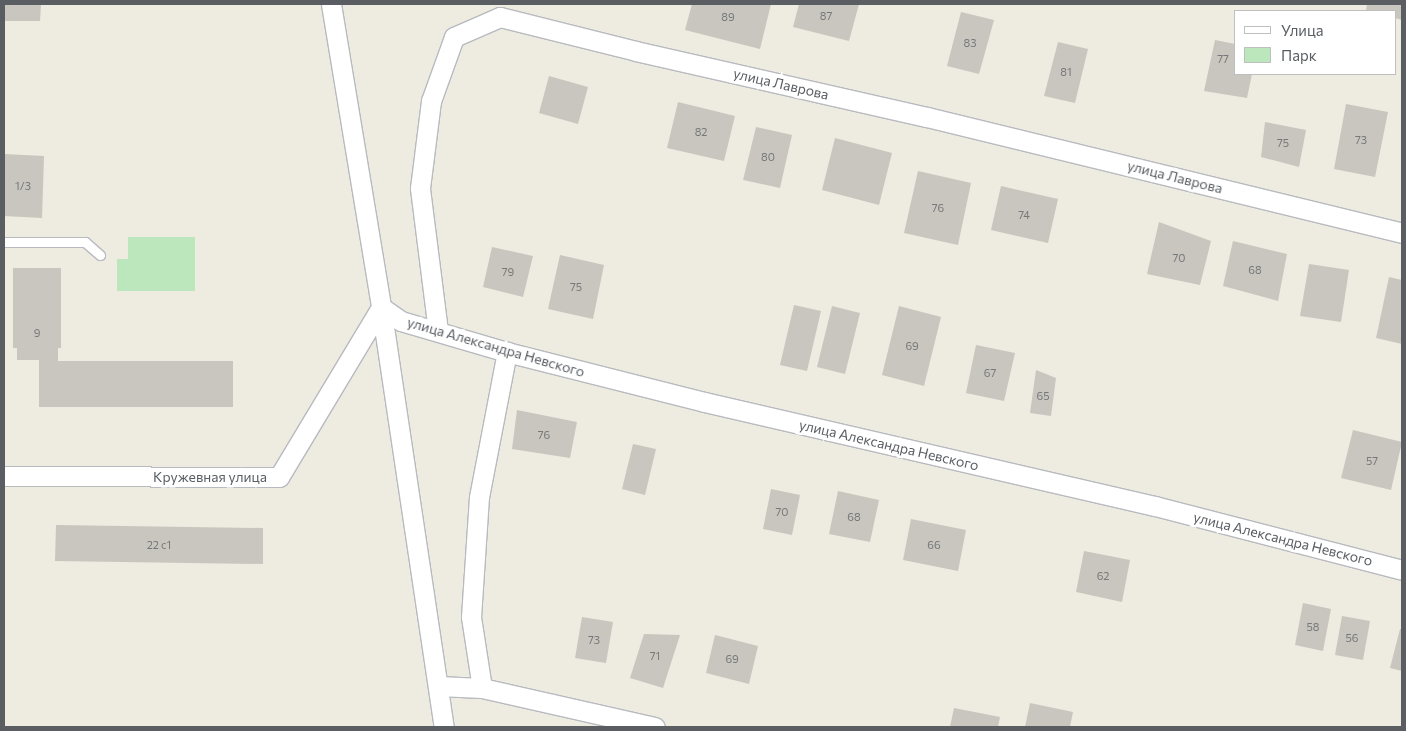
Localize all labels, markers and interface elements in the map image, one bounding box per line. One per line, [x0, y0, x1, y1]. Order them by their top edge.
house number: 87 [820, 9, 832, 23]
house number: 89 [721, 10, 735, 24]
legend [1234, 10, 1396, 75]
text: Улица [1281, 21, 1323, 39]
house number: 83 [964, 36, 976, 50]
text: Парк [1281, 46, 1317, 64]
house number: 77 [1217, 52, 1229, 66]
street label: улица Лаврова [732, 65, 830, 103]
house number: 81 [1060, 65, 1072, 79]
house number: 82 [695, 125, 707, 139]
house number: 73 [1355, 133, 1367, 147]
house number: 75 [1277, 136, 1289, 150]
house number: 80 [761, 150, 775, 164]
street label: улица Лаврова [1126, 157, 1224, 197]
house number: 1/3 [15, 179, 31, 193]
house number: 76 [932, 201, 944, 215]
house number: 74 [1018, 208, 1030, 222]
house number: 70 [1173, 251, 1185, 265]
house number: 68 [1248, 263, 1262, 277]
house number: 79 [502, 265, 514, 279]
house number: 75 [570, 280, 582, 294]
street label: улица Александра Невского [405, 314, 587, 380]
house number: 9 [34, 326, 40, 340]
house number: 69 [905, 339, 919, 353]
house number: 67 [984, 366, 996, 380]
house number: 65 [1037, 389, 1049, 403]
street label: улица Александра Невского [798, 416, 980, 474]
house number: 76 [538, 428, 550, 442]
house number: 57 [1366, 454, 1378, 468]
street label: Кружевная улица [153, 469, 267, 485]
house number: 70 [776, 505, 788, 519]
street label: улица Александра Невского [1192, 509, 1374, 569]
house number: 68 [847, 510, 861, 524]
house number: 22 с1 [147, 538, 171, 552]
house number: 66 [927, 538, 941, 552]
house number: 62 [1097, 569, 1109, 583]
house number: 58 [1307, 620, 1319, 634]
house number: 56 [1346, 631, 1358, 645]
house number: 73 [588, 633, 600, 647]
house number: 71 [650, 649, 660, 663]
house number: 69 [725, 652, 739, 666]

